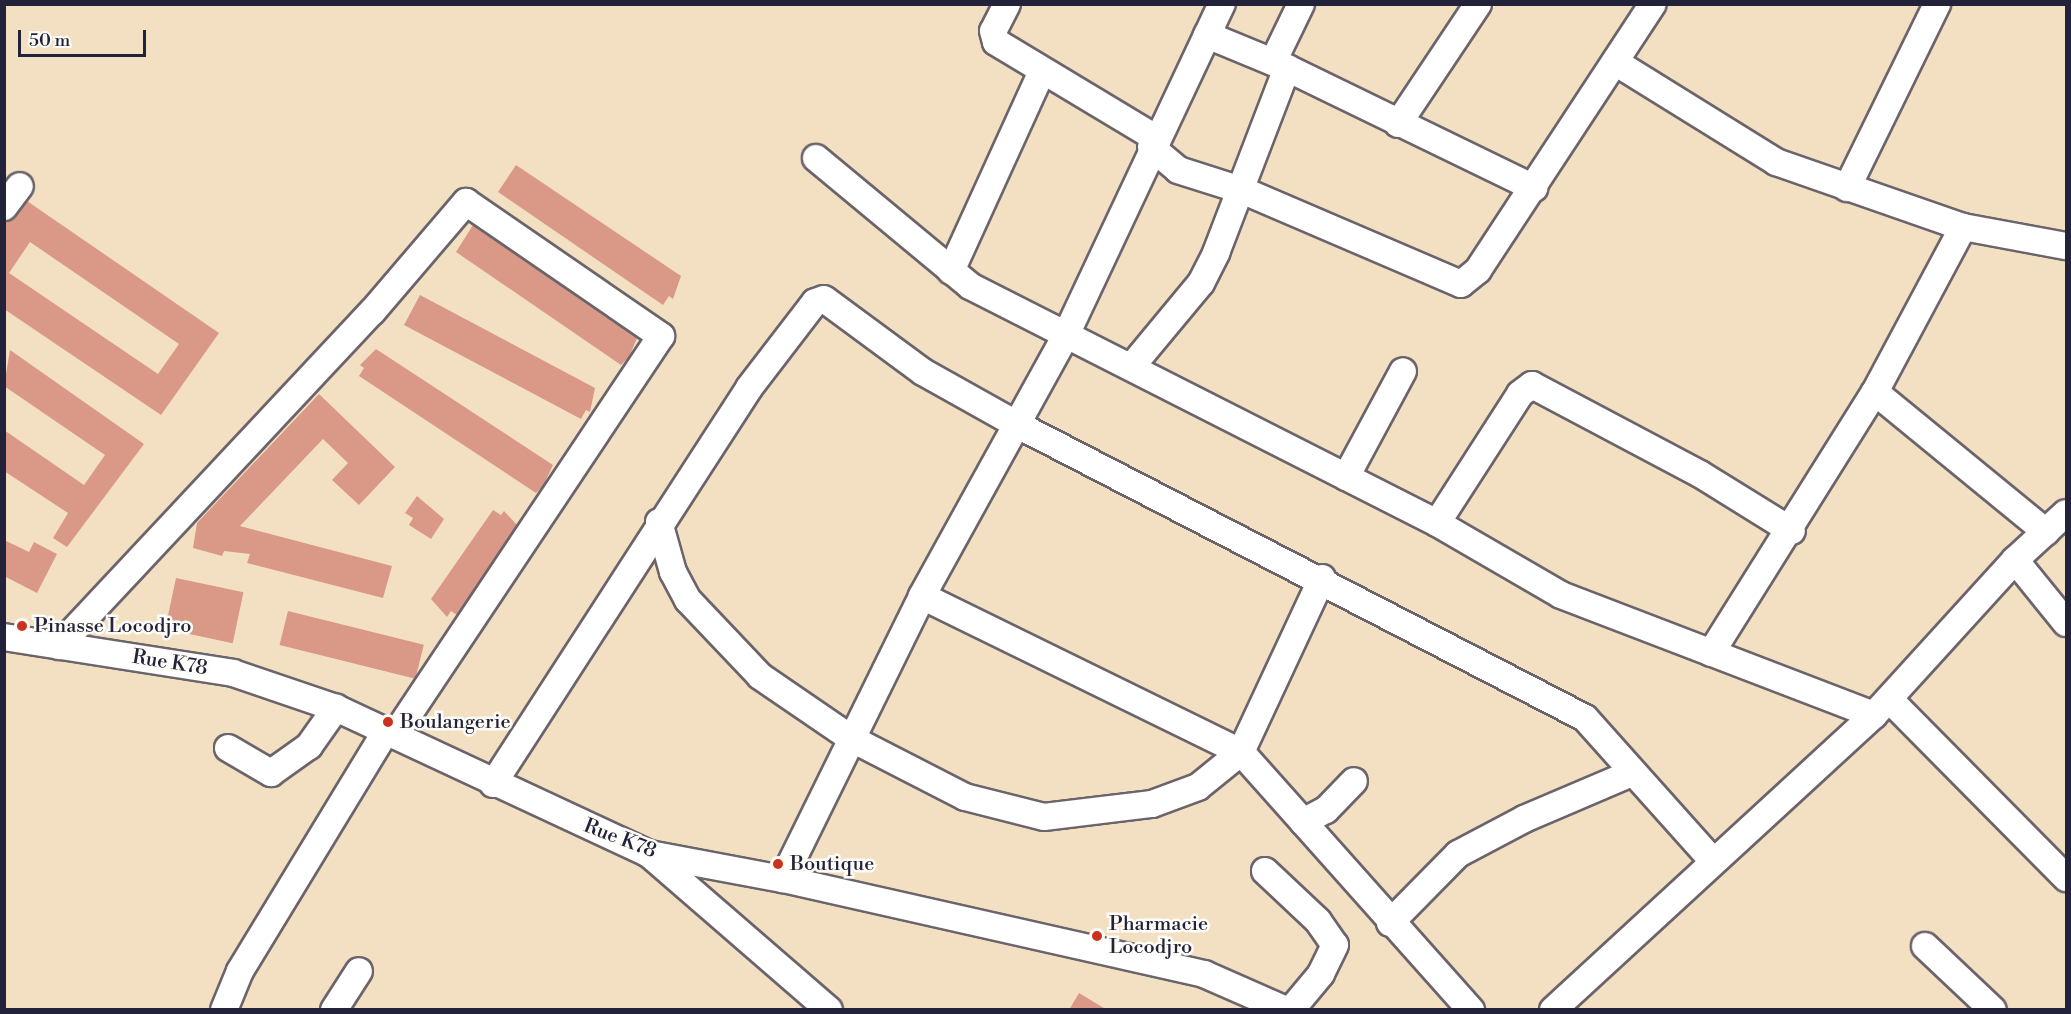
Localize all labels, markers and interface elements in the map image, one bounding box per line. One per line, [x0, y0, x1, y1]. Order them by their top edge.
scale bar [21, 18, 148, 56]
text: 50 m [29, 29, 70, 52]
place label: Pinasse Locodjro [34, 614, 191, 638]
marker: Pinasse Locodjro [15, 619, 29, 633]
street label: Rue K78 [131, 645, 209, 681]
place label: Boulangerie [400, 710, 511, 734]
marker: Boulangerie [381, 715, 395, 729]
street label: Rue K78 [580, 814, 660, 864]
place label: Boutique [790, 852, 874, 876]
marker: Boutique [771, 857, 785, 871]
place label: Pharmacie Locodjro [1109, 912, 1208, 959]
marker: Pharmacie Locodjro [1090, 929, 1104, 943]

